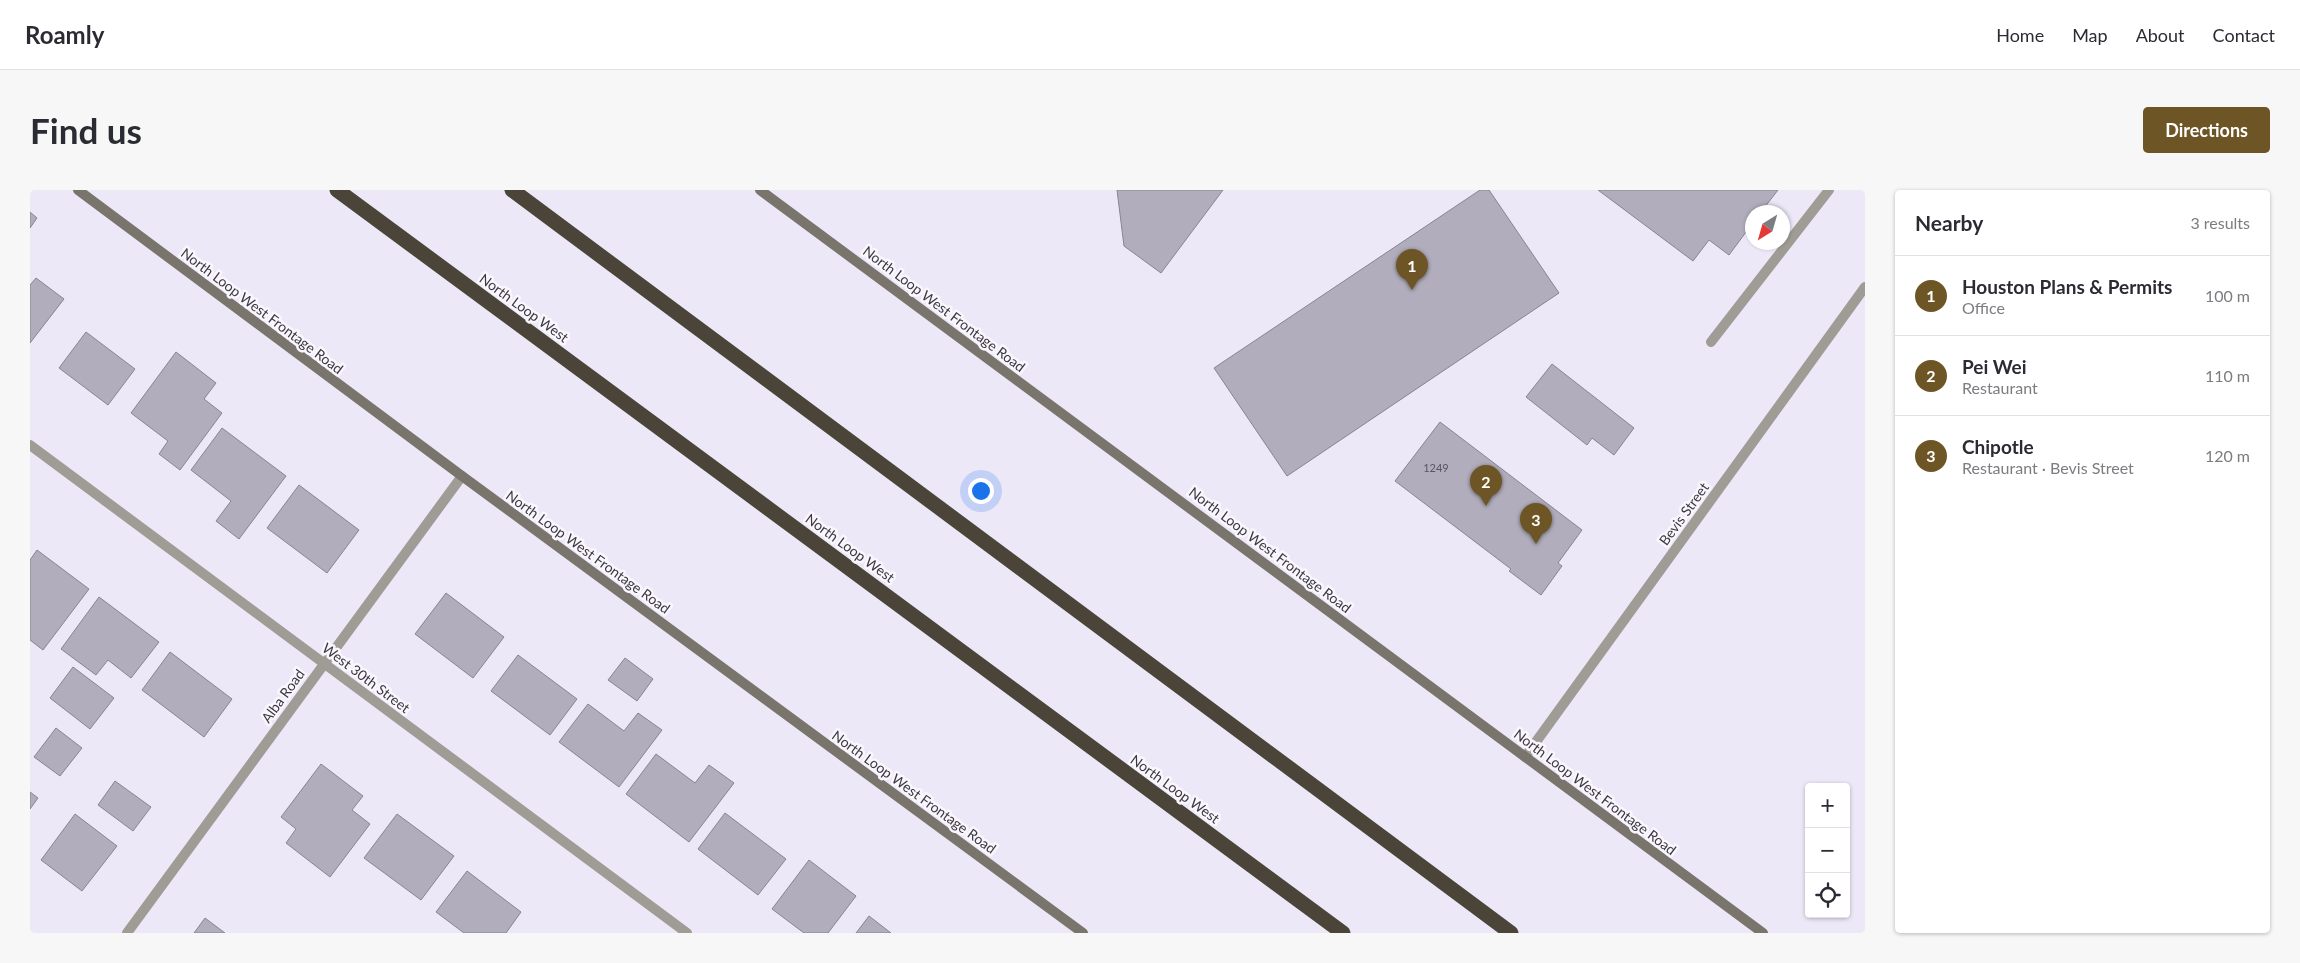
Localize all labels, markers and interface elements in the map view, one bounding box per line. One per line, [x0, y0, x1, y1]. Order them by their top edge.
text: Roamly [25, 20, 104, 49]
text: Home [1996, 24, 2044, 46]
text: Map [2072, 24, 2108, 46]
text: About [2136, 24, 2185, 46]
text: Contact [2213, 24, 2275, 46]
button: Directions [2143, 107, 2270, 153]
text: Find us [30, 109, 142, 151]
north arrow [1745, 205, 1790, 250]
text: Nearby [1915, 210, 1983, 235]
text: 3 results [2190, 213, 2250, 232]
street label: North Loop West Frontage Road [860, 242, 1029, 375]
street label: North Loop West Frontage Road [178, 244, 347, 377]
pin: 1 [1396, 249, 1428, 290]
street label: North Loop West [476, 270, 572, 346]
text: Houston Plans & Permits [1962, 275, 2172, 298]
text: 1 [1926, 286, 1936, 305]
text: 100 m [2205, 286, 2250, 305]
text: Office [1962, 298, 2005, 317]
text: Pei Wei [1962, 355, 2027, 378]
text: 2 [1926, 366, 1936, 385]
text: 110 m [2205, 366, 2250, 385]
text: Restaurant [1962, 378, 2038, 397]
text: Chipotle [1962, 435, 2034, 458]
text: 3 [1926, 446, 1936, 465]
text: 120 m [2205, 446, 2250, 465]
text: Restaurant · Bevis Street [1962, 458, 2134, 477]
house number: 1249 [1423, 461, 1449, 474]
pin: 2 [1470, 465, 1502, 506]
your location [968, 478, 994, 504]
street label: Bevis Street [1655, 479, 1712, 548]
street label: North Loop West Frontage Road [1186, 483, 1355, 616]
street label: North Loop West Frontage Road [503, 486, 674, 617]
pin: 3 [1520, 503, 1552, 544]
street label: North Loop West [802, 510, 898, 586]
street label: West 30th Street [319, 639, 413, 716]
street label: Alba Road [257, 666, 308, 726]
street label: North Loop West Frontage Road [1511, 725, 1680, 858]
street label: North Loop West Frontage Road [829, 726, 1000, 857]
street label: North Loop West [1127, 751, 1223, 827]
map controls [1805, 783, 1850, 918]
button: + [1805, 783, 1850, 828]
button: − [1805, 828, 1850, 873]
button: locate [1805, 873, 1850, 918]

